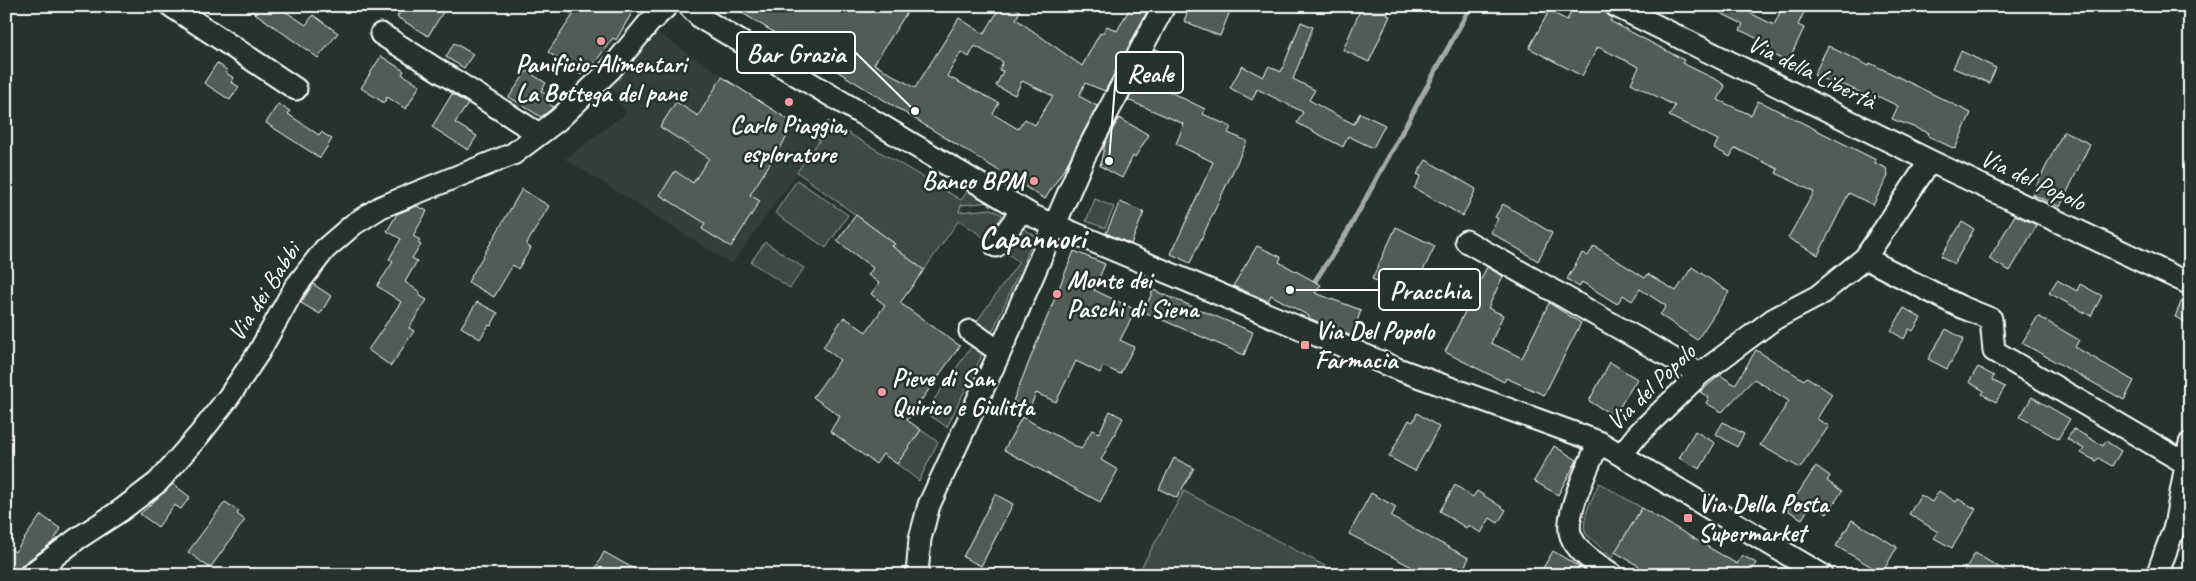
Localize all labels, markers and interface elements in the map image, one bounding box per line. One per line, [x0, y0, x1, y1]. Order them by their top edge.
street label: Via della Libertà [1743, 27, 1883, 118]
callout: Bar Grazia [737, 32, 855, 73]
marker: Panificio-Alimentari La Bottega del pane [595, 35, 607, 47]
text: Bar Grazia [747, 37, 848, 70]
place label: Panificio-Alimentari La Bottega del pane [516, 48, 689, 109]
callout: Reale [1116, 52, 1183, 93]
text: Reale [1127, 57, 1176, 90]
marker: Carlo Piaggia, esploratore [783, 96, 795, 108]
place label: Carlo Piaggia, esploratore [730, 109, 848, 170]
street label: Via del Popolo [1975, 142, 2092, 219]
place label: Banco BPM [922, 165, 1028, 197]
marker: Banco BPM [1028, 175, 1040, 187]
district label: Capannori [979, 219, 1089, 257]
street label: Via dei Babbi [220, 234, 309, 347]
place label: Monte dei Paschi di Siena [1067, 264, 1201, 325]
callout: Pracchia [1379, 269, 1480, 310]
text: Pracchia [1390, 274, 1472, 307]
marker: Monte dei Paschi di Siena [1051, 288, 1063, 300]
place label: Via Del Popolo Farmacia [1315, 315, 1436, 376]
street label: Via del Popolo [1600, 336, 1703, 437]
marker: Via Del Popolo Farmacia [1299, 339, 1311, 351]
place label: Pieve di San Quirico e Giulitta [892, 362, 1037, 423]
marker: Pieve di San Quirico e Giulitta [876, 386, 888, 398]
place label: Via Della Posta Supermarket [1698, 488, 1831, 549]
marker: Via Della Posta Supermarket [1682, 512, 1694, 524]

